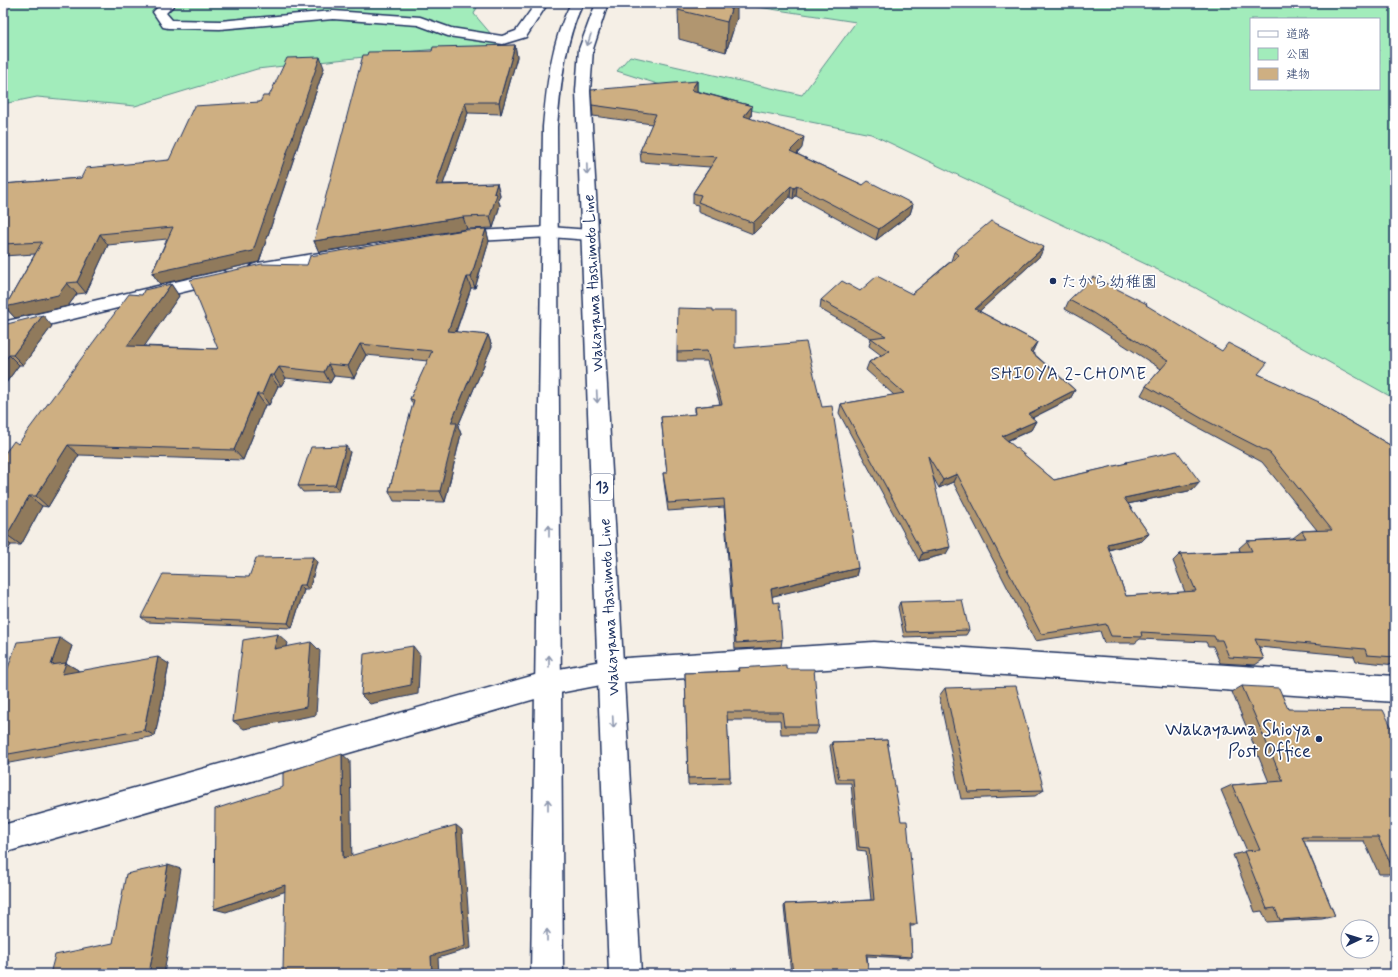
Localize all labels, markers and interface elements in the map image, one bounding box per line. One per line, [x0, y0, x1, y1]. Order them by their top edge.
legend [1250, 18, 1380, 90]
text: 道路 [1286, 27, 1310, 43]
one-way arrow [585, 33, 592, 46]
text: 公園 [1286, 47, 1310, 63]
text: 建物 [1286, 67, 1310, 83]
one-way arrow [583, 162, 591, 175]
street label: Wakayama Hashimoto Line [578, 194, 609, 372]
place label: たから幼稚園 [1061, 272, 1157, 293]
marker: たから幼稚園 [1048, 276, 1058, 286]
district label: SHIOYA 2-CHOME [991, 363, 1147, 385]
one-way arrow [594, 390, 601, 403]
road number: 13 [591, 474, 613, 500]
street label: Wakayama Hashimoto Line [594, 518, 625, 696]
one-way arrow [545, 525, 553, 538]
one-way arrow [545, 655, 553, 668]
one-way arrow [610, 715, 617, 728]
place label: Wakayama Shioya Post Office [1165, 717, 1311, 764]
marker: Wakayama Shioya Post Office [1314, 734, 1324, 744]
one-way arrow [544, 799, 552, 812]
north arrow [1340, 919, 1380, 959]
one-way arrow [543, 929, 551, 942]
text: N [1362, 934, 1376, 943]

